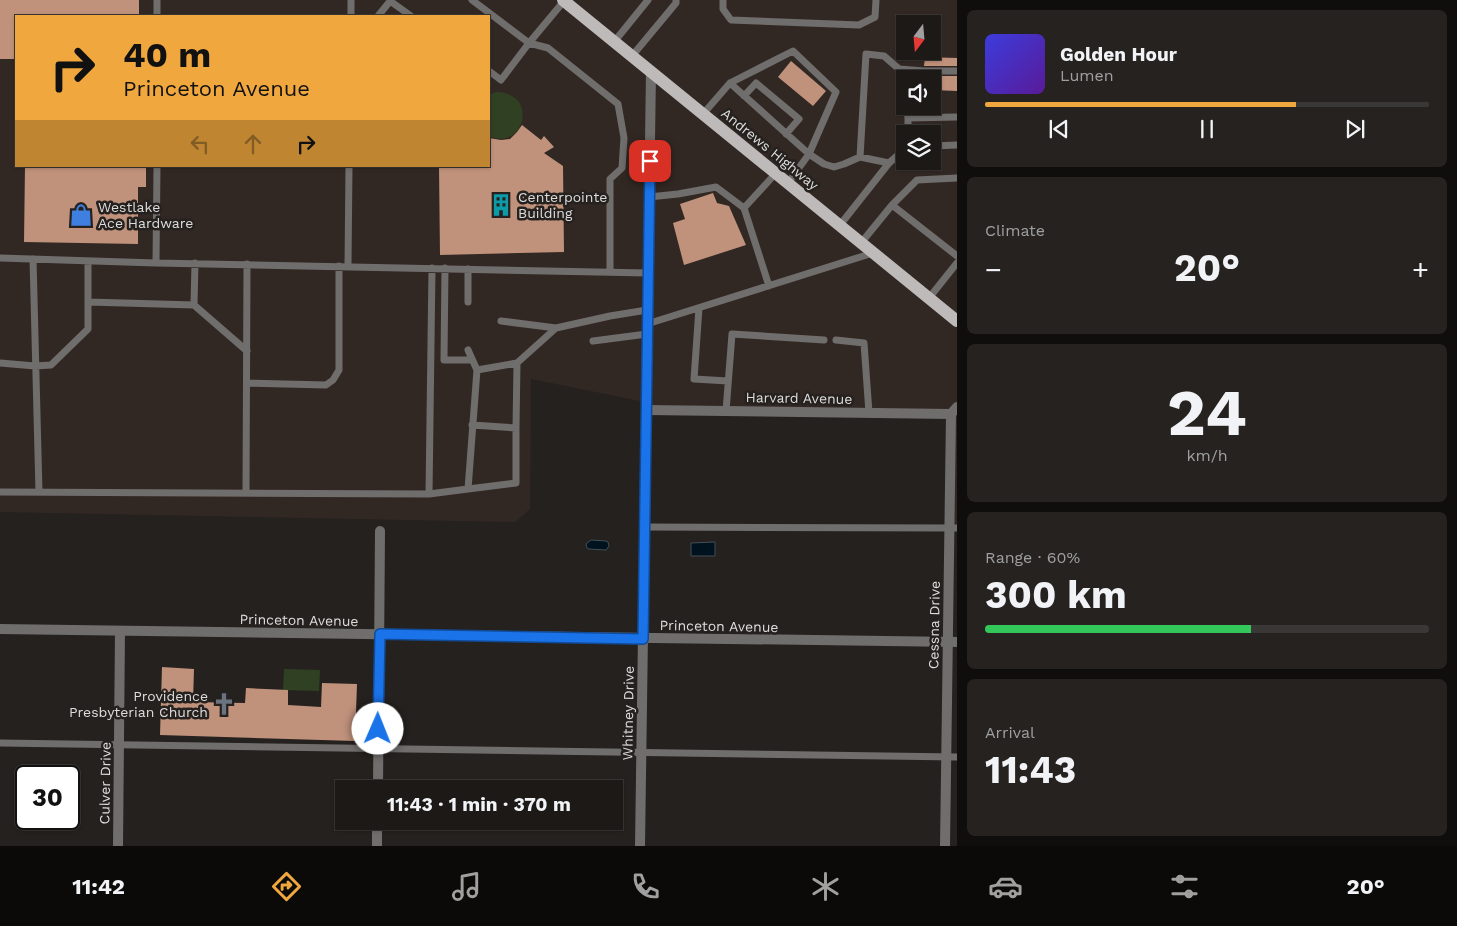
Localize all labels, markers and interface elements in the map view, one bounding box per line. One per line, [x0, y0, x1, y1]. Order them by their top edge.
north arrow [896, 15, 941, 60]
map controls [896, 15, 941, 170]
text: 40 m [123, 34, 211, 76]
icon: right [40, 35, 105, 100]
text: Golden Hour [1060, 43, 1177, 66]
text: Lumen [1060, 66, 1114, 85]
button: sound [896, 70, 941, 115]
text: Princeton Avenue [123, 76, 310, 101]
street label: Andrews Highway [718, 105, 822, 193]
icon: previous [1045, 115, 1073, 143]
icon: pause [1193, 115, 1221, 143]
icon: next [1341, 115, 1369, 143]
button: layers [896, 125, 941, 170]
icon: left [186, 130, 214, 158]
icon: ahead [239, 130, 267, 158]
icon: right [292, 130, 320, 158]
pin [629, 140, 671, 182]
icon: arrive [636, 147, 664, 175]
place label: Centerpointe Building [518, 189, 607, 221]
building icon: Centerpointe Building [488, 192, 514, 218]
place label: Westlake Ace Hardware [98, 199, 193, 231]
shop icon: Westlake Ace Hardware [68, 202, 94, 228]
text: Climate [985, 221, 1045, 240]
text: 20° [1174, 246, 1240, 290]
text: − [985, 253, 1002, 286]
text: + [1412, 253, 1429, 286]
text: 24 [1167, 375, 1247, 451]
street label: Harvard Avenue [745, 389, 853, 407]
text: km/h [1186, 446, 1228, 465]
text: Range · 60% [985, 548, 1080, 567]
text: 300 km [985, 573, 1127, 617]
street label: Cessna Drive [925, 581, 943, 669]
street label: Princeton Avenue [239, 611, 359, 629]
street label: Princeton Avenue [659, 617, 779, 635]
street label: Whitney Drive [619, 666, 637, 760]
place label: Providence Presbyterian Church [69, 688, 208, 720]
church icon: Providence Presbyterian Church [211, 691, 237, 717]
position arrow [351, 702, 403, 754]
text: Arrival [985, 723, 1035, 742]
street label: Culver Drive [96, 742, 114, 824]
text: 11:43 [985, 748, 1076, 792]
speed limit sign: 30 [15, 765, 80, 830]
text: 11:43 · 1 min · 370 m [387, 793, 571, 816]
icon: directions [269, 869, 304, 904]
icon: music [449, 869, 484, 904]
icon: phone [628, 869, 663, 904]
icon: climate [808, 869, 843, 904]
icon: car [988, 869, 1023, 904]
icon: filters [1167, 869, 1202, 904]
text: 11:42 [72, 874, 125, 899]
text: 20° [1347, 874, 1385, 899]

